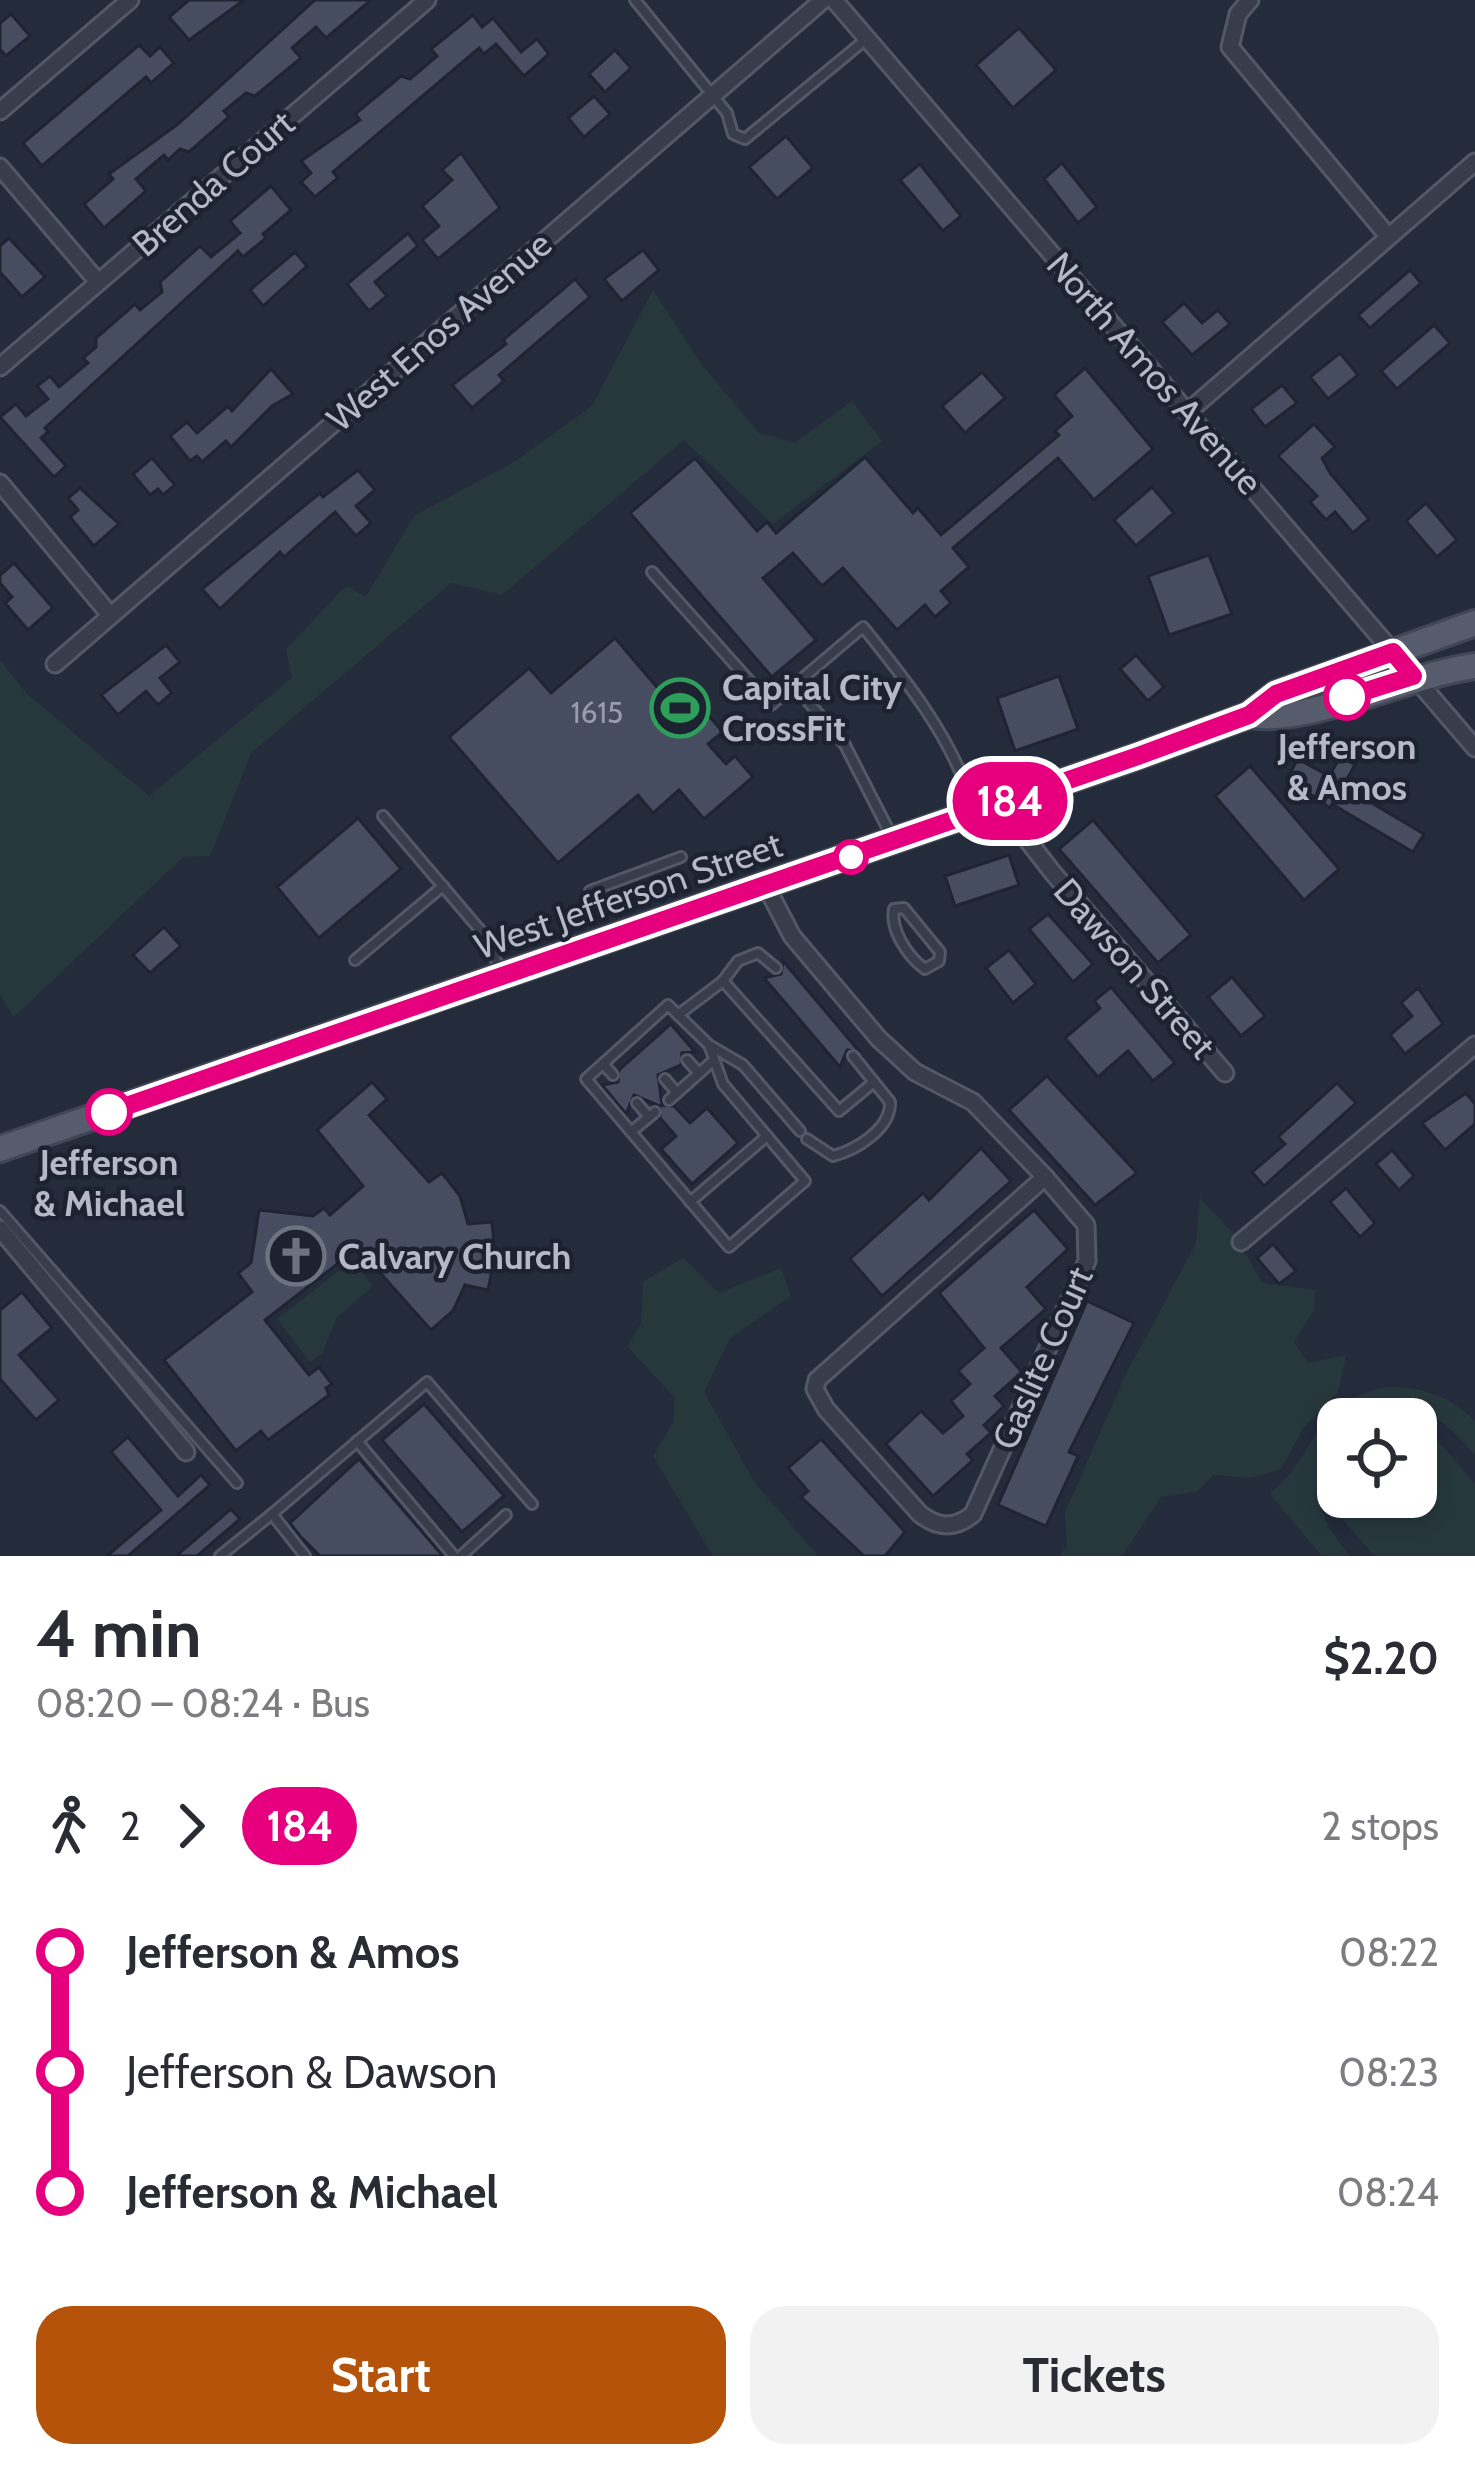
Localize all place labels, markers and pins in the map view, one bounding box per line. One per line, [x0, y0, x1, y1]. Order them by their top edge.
place label: Capital City CrossFit [722, 665, 903, 750]
marker: Jefferson & Amos [1325, 675, 1369, 719]
sports icon: Capital City CrossFit [649, 677, 711, 739]
place label: Jefferson & Amos [1277, 724, 1416, 809]
unlabelled marker [835, 841, 867, 873]
marker: Jefferson & Michael [87, 1090, 131, 1134]
place label: Jefferson & Michael [33, 1140, 185, 1225]
church icon: Calvary Church [265, 1225, 327, 1287]
place label: Calvary Church [338, 1234, 571, 1278]

